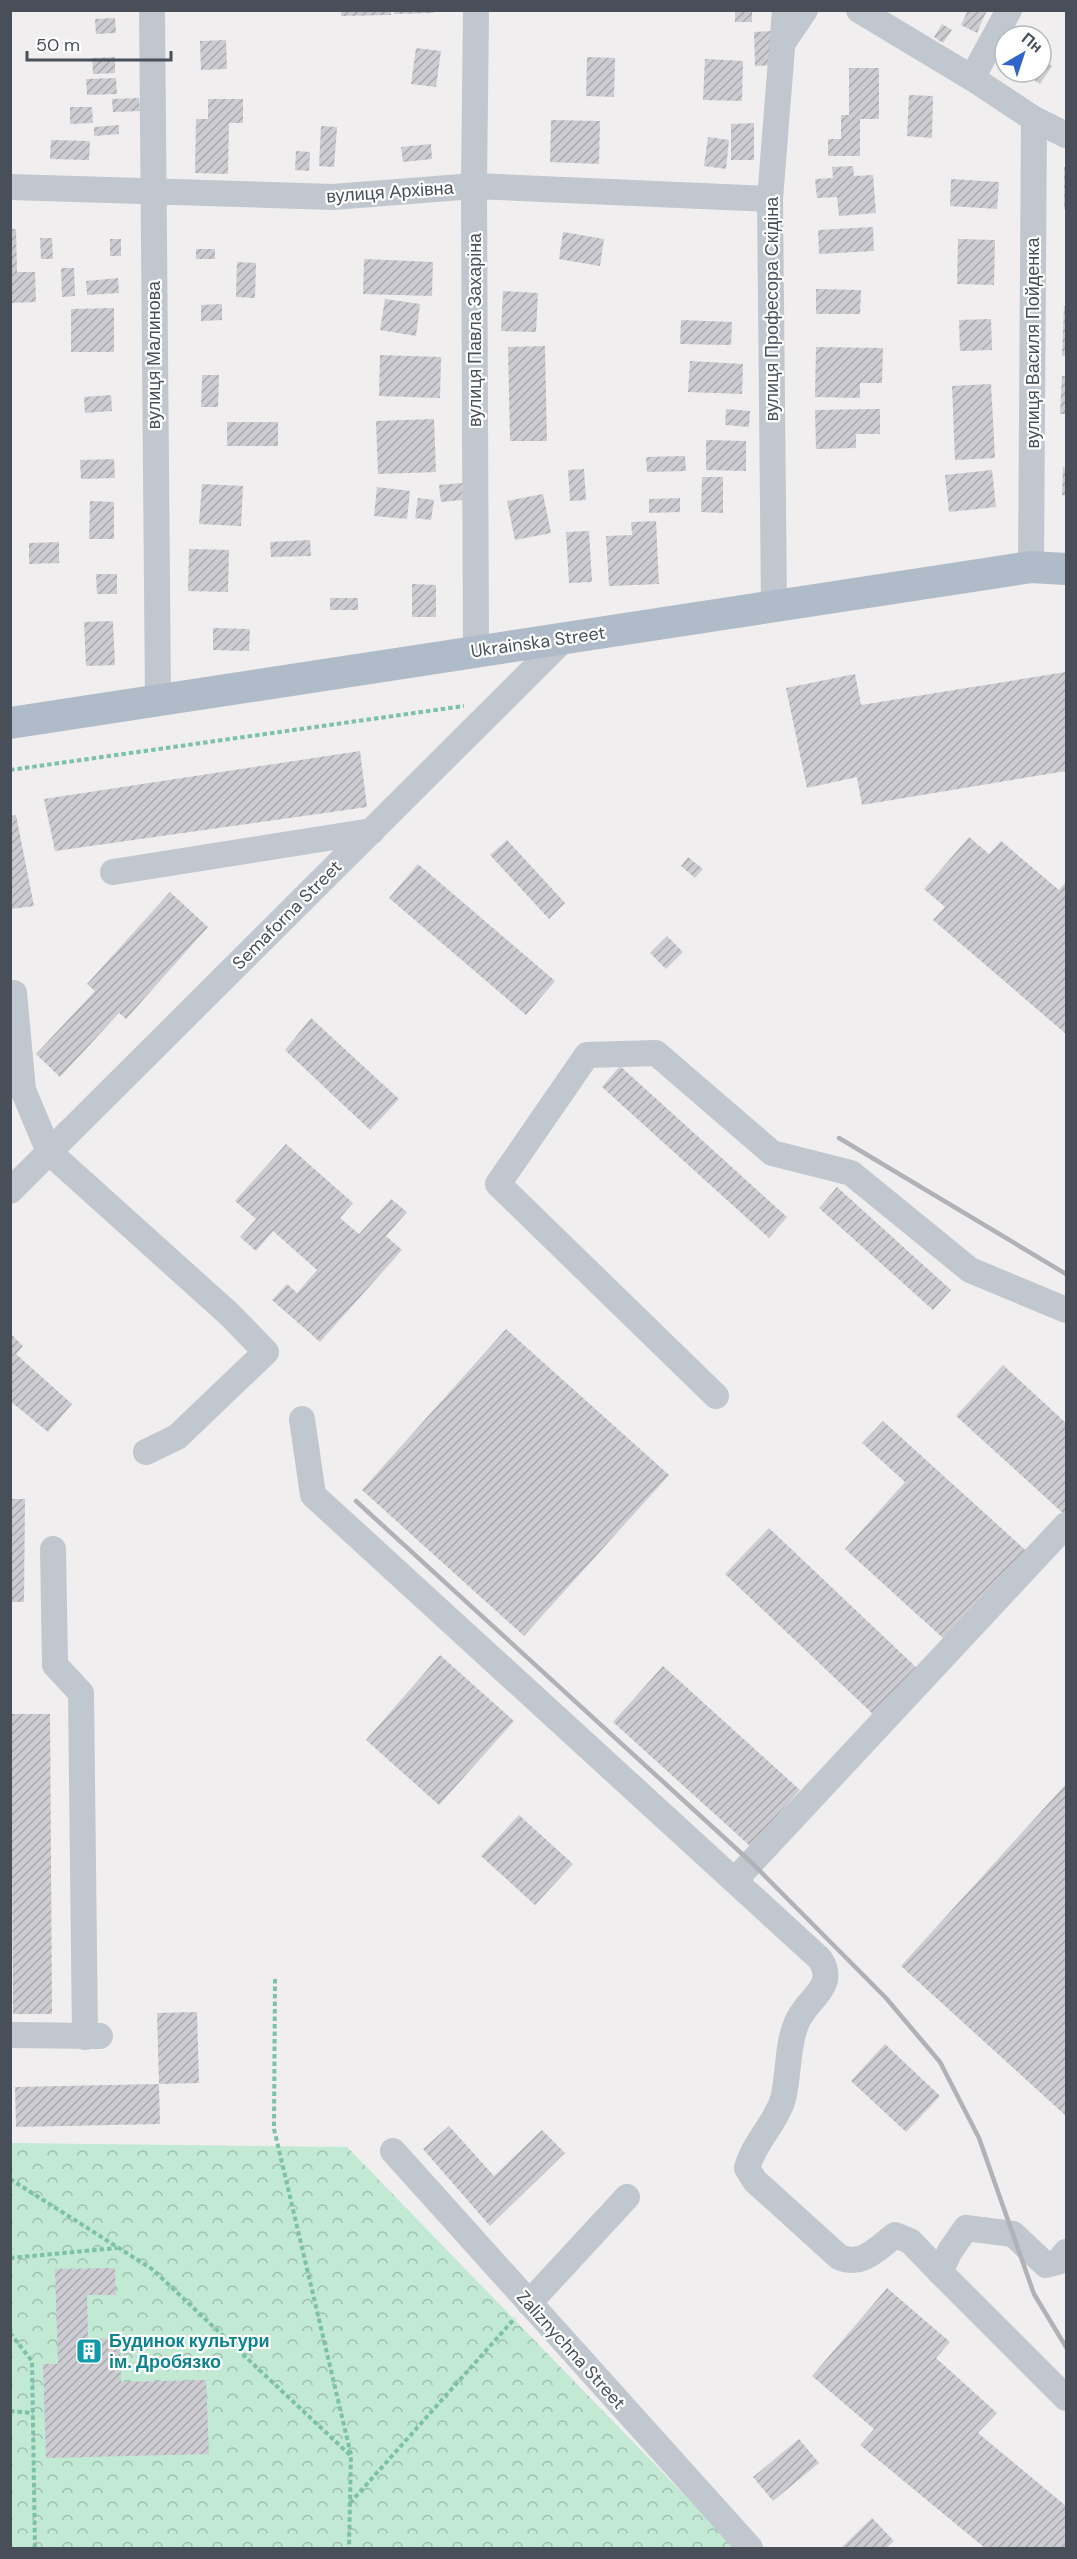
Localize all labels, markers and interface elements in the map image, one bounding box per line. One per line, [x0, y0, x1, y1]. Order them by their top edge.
scale bar [27, 24, 171, 62]
north arrow [993, 24, 1053, 84]
text: Пн [1017, 28, 1047, 58]
text: 50 m [36, 33, 80, 57]
street label: вулиця Архівна [326, 176, 455, 208]
street label: вулиця Професора Скідіна [760, 196, 784, 421]
street label: вулиця Павла Захаріна [463, 232, 487, 427]
street label: вулиця Василя Пойденка [1021, 237, 1045, 449]
street label: вулиця Малинова [142, 280, 166, 429]
street label: Ukrainska Street [469, 621, 607, 663]
street label: Semaforna Street [227, 855, 347, 975]
street label: Zaliznychna Street [511, 2286, 631, 2414]
place label: Будинок культури ім. Дробязко [109, 2329, 270, 2374]
building icon: Будинок культури ім. Дробязко [74, 2336, 104, 2366]

